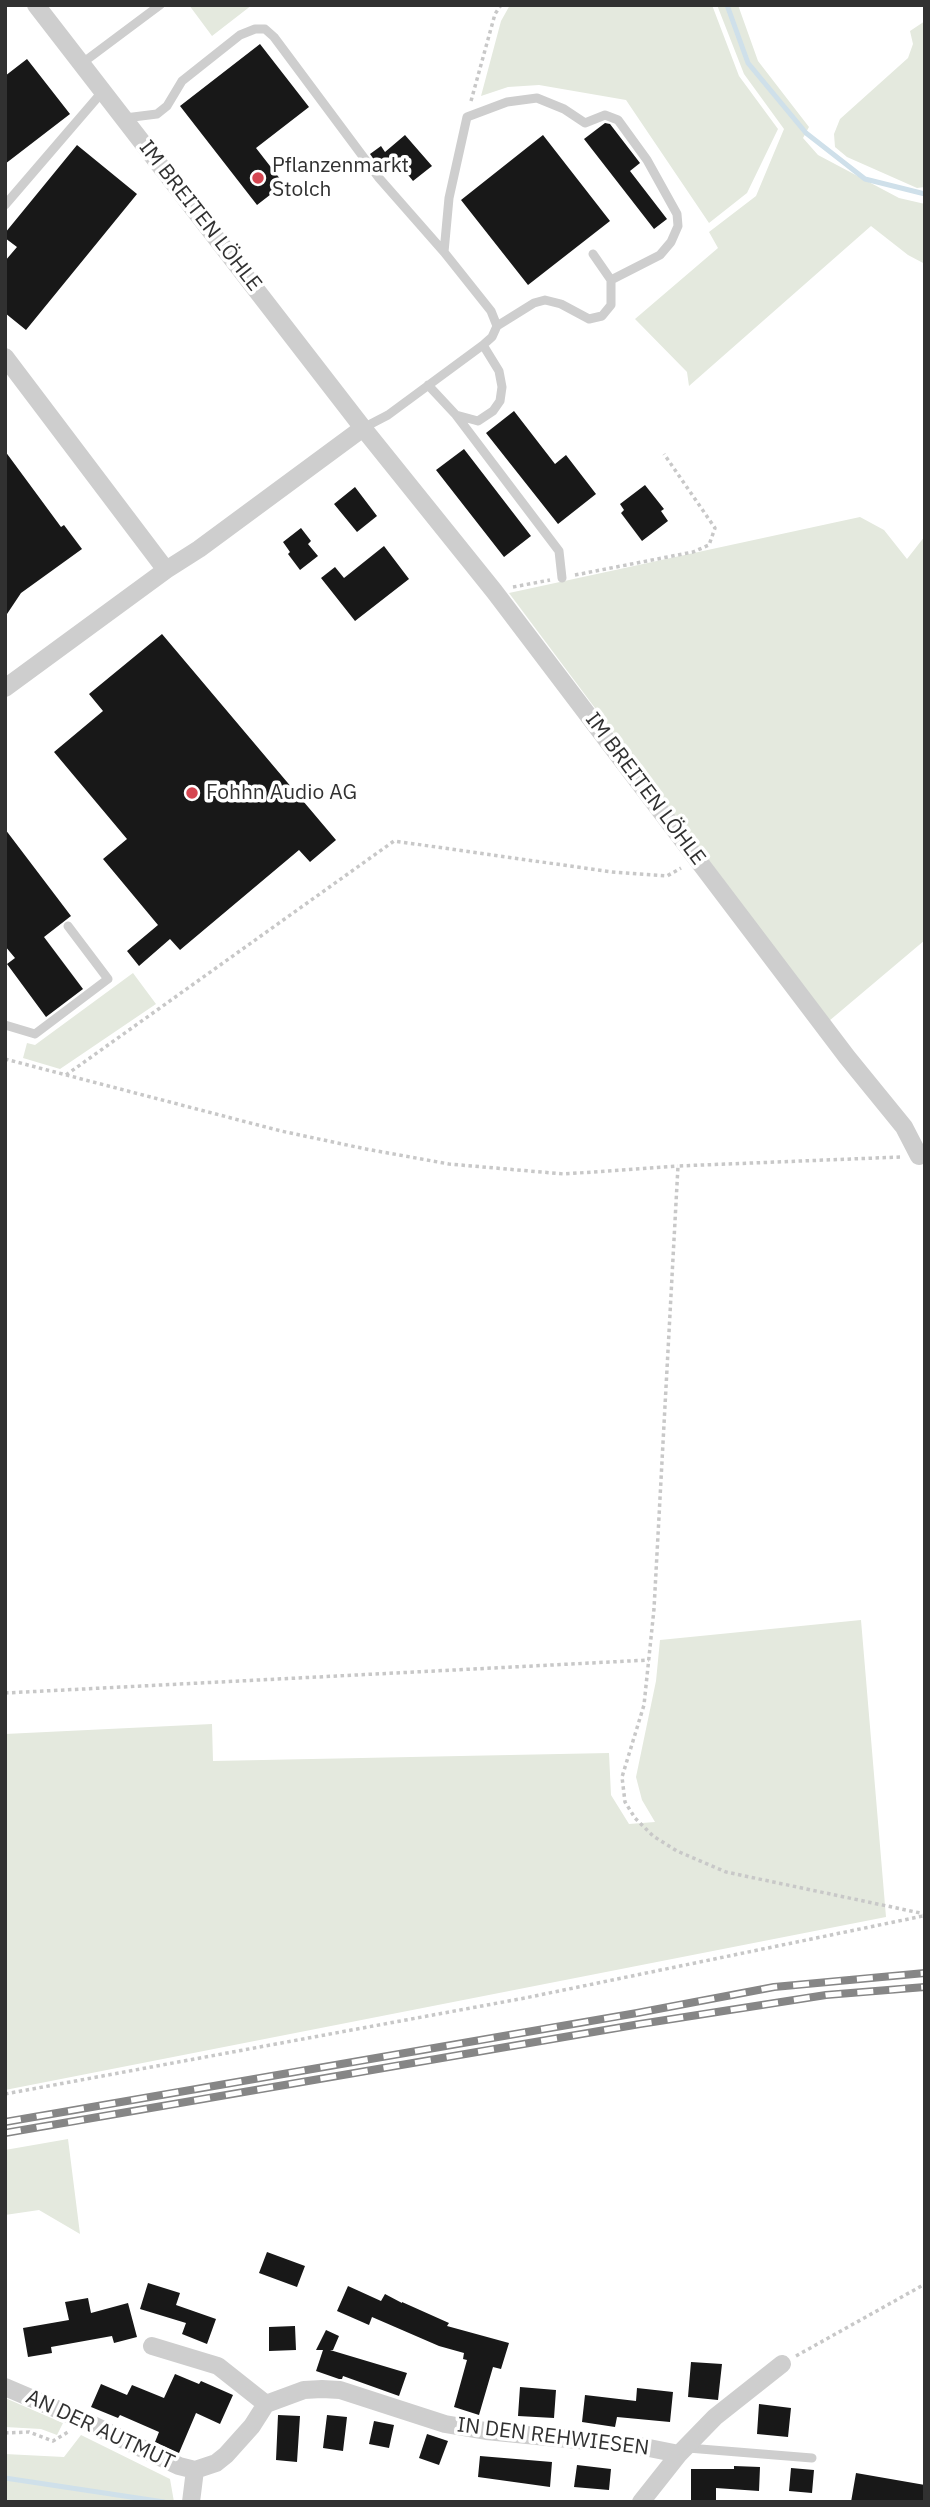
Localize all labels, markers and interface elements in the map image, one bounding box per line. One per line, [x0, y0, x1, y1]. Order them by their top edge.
street label: IM BREITEN LÖHLE [133, 136, 267, 296]
place label: Pflanzenmarkt Stolch [272, 153, 409, 203]
marker: Pflanzenmarkt Stolch [250, 170, 266, 186]
street label: IM BREITEN LÖHLE [579, 708, 711, 870]
place label: Fohhn Audio AG [206, 780, 357, 806]
marker: Fohhn Audio AG [184, 785, 200, 801]
street label: AN DER AUTMUT [22, 2385, 178, 2475]
street label: IN DEN REHWIESEN [455, 2413, 651, 2461]

